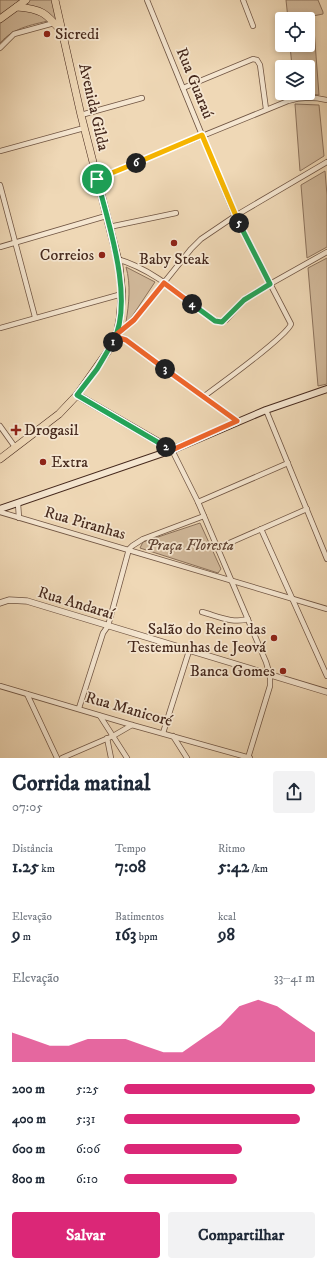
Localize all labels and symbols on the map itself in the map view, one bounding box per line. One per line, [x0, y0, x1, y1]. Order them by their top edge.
place label: Sicredi [55, 24, 99, 44]
marker: Sicredi [42, 29, 52, 39]
street label: Rua Guaraú [172, 45, 218, 122]
street label: Avenida Gilda [74, 61, 114, 153]
pin: 6 [126, 153, 146, 173]
pin [80, 162, 114, 196]
pin: 5 [229, 213, 249, 233]
marker: Baby Steak [169, 238, 179, 248]
place label: Correios [40, 245, 94, 265]
place label: Baby Steak [139, 249, 209, 269]
marker: Correios [97, 250, 107, 260]
pin: 4 [182, 294, 202, 314]
pin: 1 [103, 332, 123, 352]
pin: 3 [155, 359, 175, 379]
place label: Drogasil [24, 420, 79, 440]
marker: Drogasil [11, 425, 21, 435]
pin: 2 [156, 437, 176, 457]
place label: Extra [51, 452, 88, 472]
marker: Extra [38, 457, 48, 467]
street label: Rua Piranhas [42, 502, 128, 544]
park label: Praça Floresta [146, 535, 234, 555]
street label: Rua Andaraí [35, 582, 117, 624]
place label: Salão do Reino das Testemunhas de Jeová [127, 619, 266, 657]
marker: Salão do Reino das Testemunhas de Jeová [269, 633, 279, 643]
place label: Banca Gomes [190, 661, 275, 681]
marker: Banca Gomes [278, 666, 288, 676]
street label: Rua Manicoré [83, 687, 175, 731]

